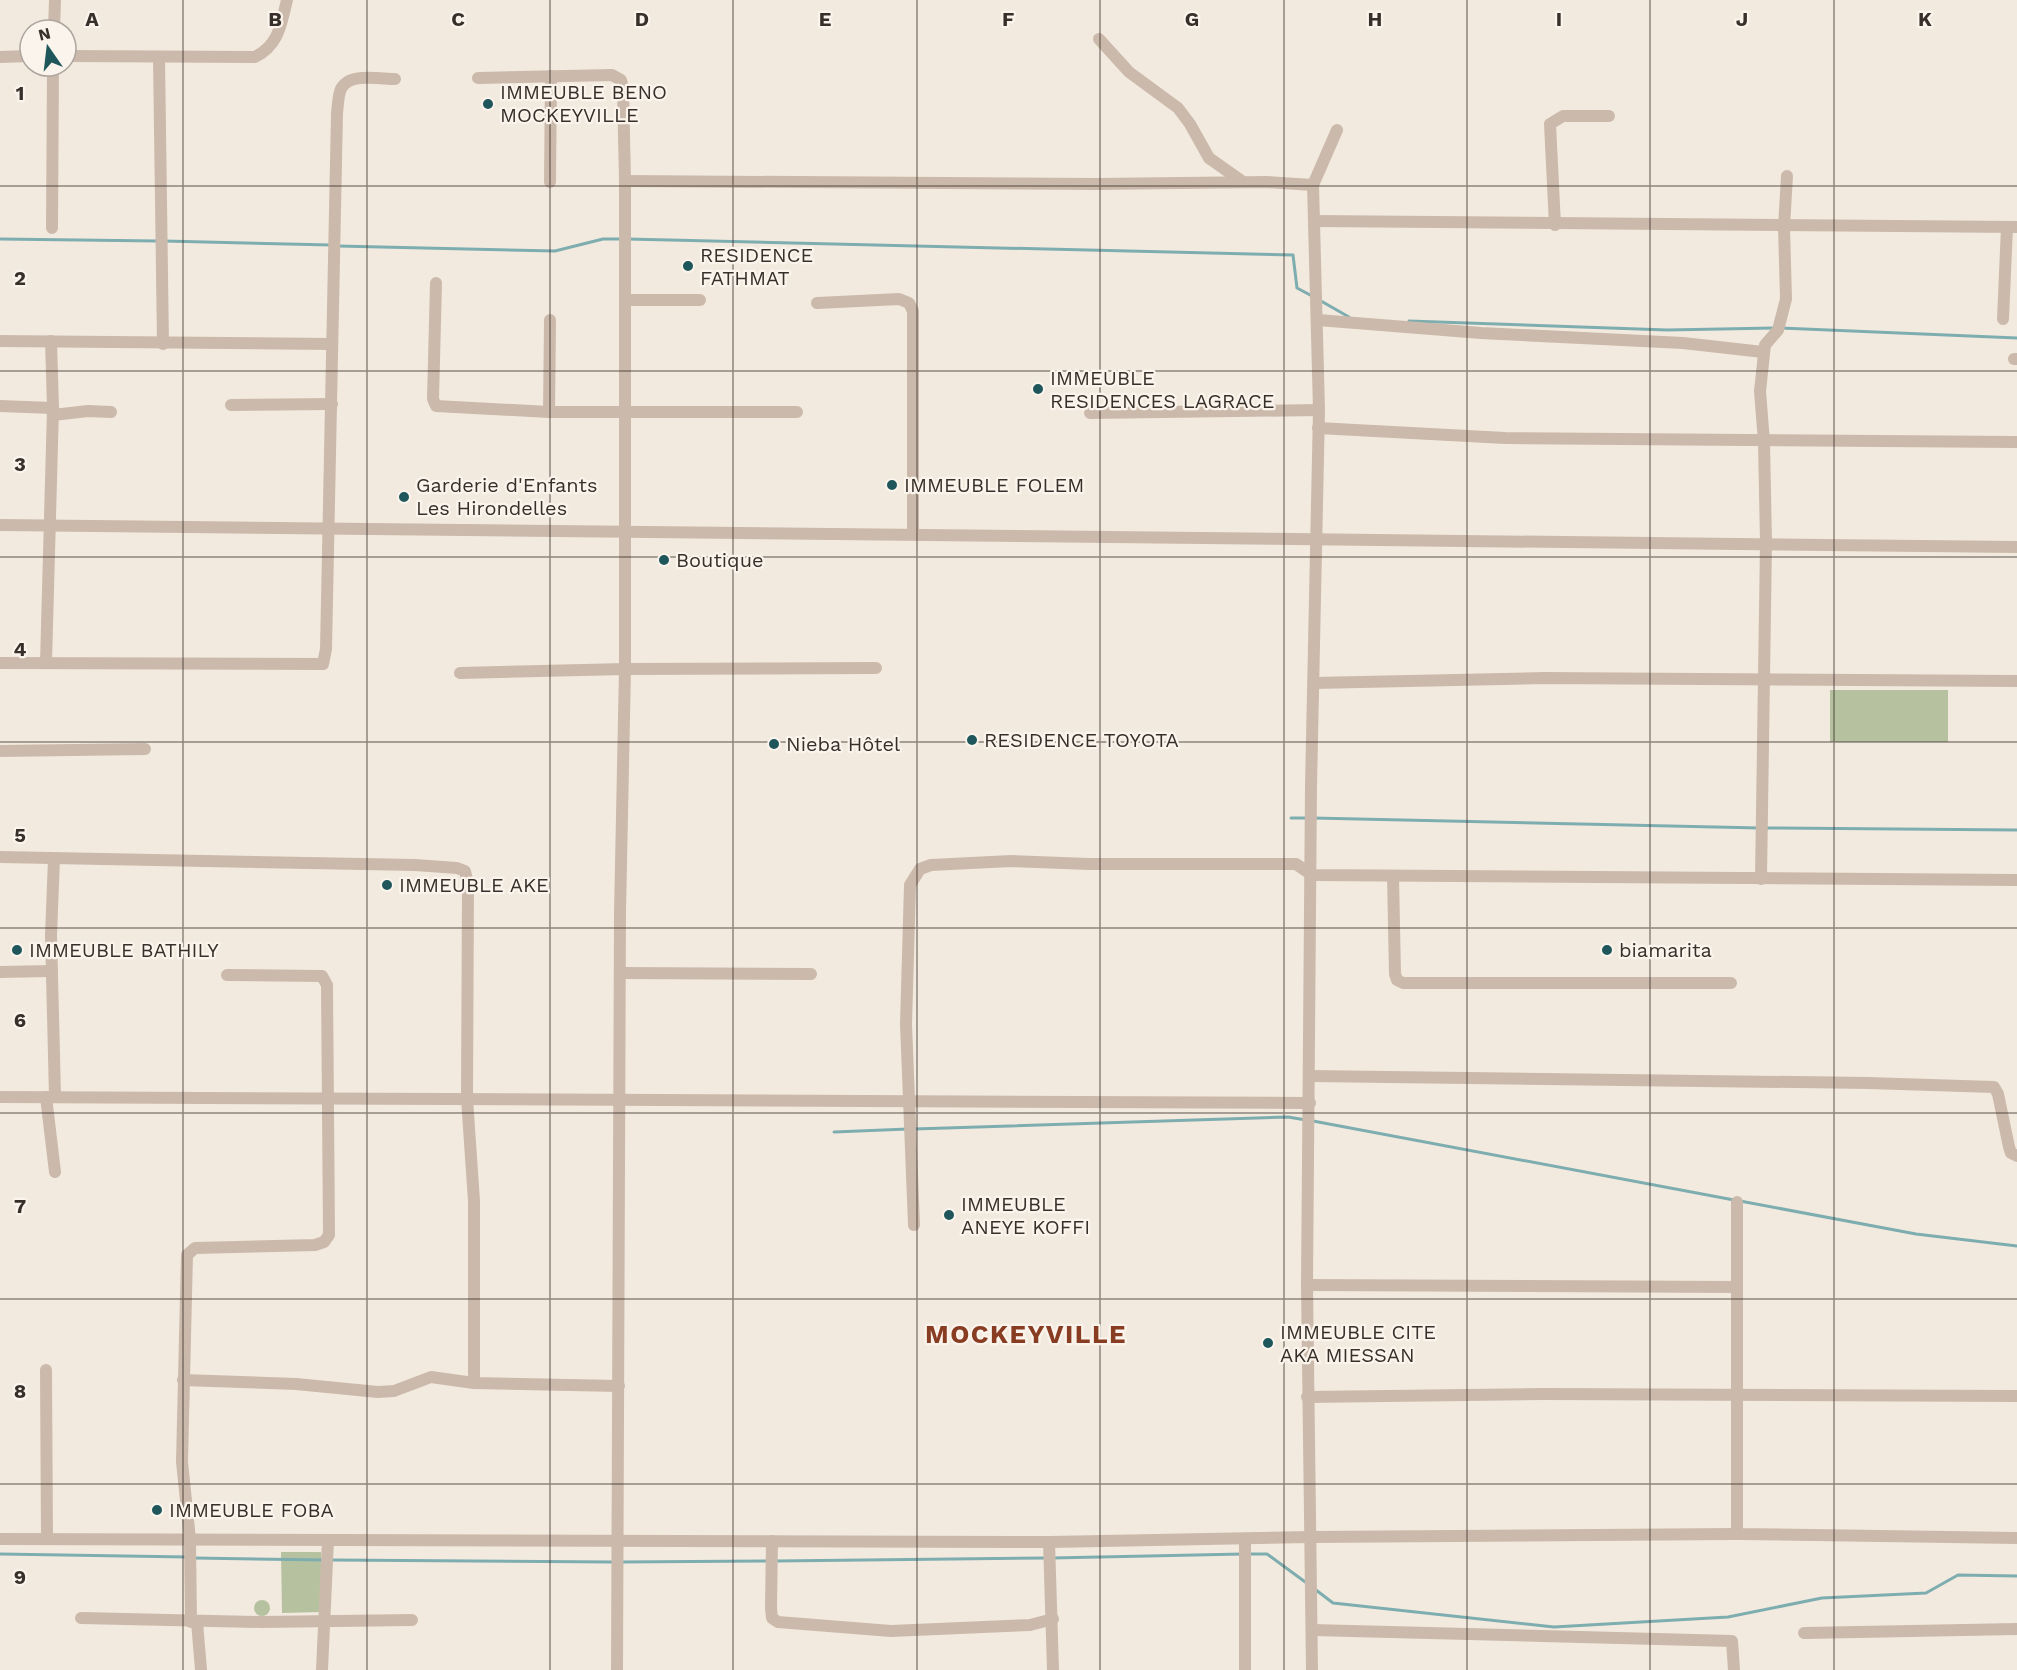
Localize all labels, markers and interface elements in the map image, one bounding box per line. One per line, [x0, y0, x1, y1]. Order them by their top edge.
text: A [85, 7, 99, 31]
text: B [268, 7, 282, 31]
text: C [451, 7, 465, 31]
text: D [635, 7, 649, 31]
text: E [819, 7, 831, 31]
text: F [1002, 7, 1014, 31]
text: G [1185, 7, 1199, 31]
text: H [1368, 7, 1382, 31]
text: I [1556, 7, 1562, 31]
text: J [1736, 7, 1748, 31]
text: K [1918, 7, 1932, 31]
north arrow [18, 18, 78, 78]
text: N [36, 23, 53, 45]
place label: IMMEUBLE BENO MOCKEYVILLE [500, 80, 667, 127]
text: 1 [16, 81, 24, 105]
marker: IMMEUBLE BENO MOCKEYVILLE [481, 97, 495, 111]
place label: RESIDENCE FATHMAT [700, 243, 813, 290]
marker: RESIDENCE FATHMAT [681, 259, 695, 273]
text: 2 [14, 266, 26, 290]
place label: IMMEUBLE RESIDENCES LAGRACE [1050, 366, 1275, 413]
marker: IMMEUBLE RESIDENCES LAGRACE [1031, 382, 1045, 396]
text: 3 [14, 452, 26, 476]
place label: Garderie d'Enfants Les Hirondelles [416, 473, 598, 520]
place label: IMMEUBLE FOLEM [904, 473, 1084, 497]
marker: IMMEUBLE FOLEM [885, 478, 899, 492]
marker: Garderie d'Enfants Les Hirondelles [397, 490, 411, 504]
place label: Boutique [676, 548, 764, 572]
marker: Boutique [657, 553, 671, 567]
text: 4 [14, 637, 27, 661]
place label: RESIDENCE TOYOTA [984, 728, 1179, 752]
place label: Nieba Hôtel [786, 732, 900, 756]
marker: RESIDENCE TOYOTA [965, 733, 979, 747]
marker: Nieba Hôtel [767, 737, 781, 751]
text: 5 [14, 823, 26, 847]
place label: IMMEUBLE AKE [399, 873, 549, 897]
marker: IMMEUBLE AKE [380, 878, 394, 892]
place label: IMMEUBLE BATHILY [29, 938, 219, 962]
place label: biamarita [1619, 938, 1712, 962]
marker: IMMEUBLE BATHILY [10, 943, 24, 957]
marker: biamarita [1600, 943, 1614, 957]
text: 6 [14, 1008, 26, 1032]
place label: IMMEUBLE ANEYE KOFFI [961, 1192, 1090, 1239]
text: 7 [14, 1194, 26, 1218]
marker: IMMEUBLE ANEYE KOFFI [942, 1208, 956, 1222]
district label: MOCKEYVILLE [925, 1319, 1127, 1349]
place label: IMMEUBLE CITE AKA MIESSAN [1280, 1320, 1436, 1367]
marker: IMMEUBLE CITE AKA MIESSAN [1261, 1336, 1275, 1350]
text: 8 [14, 1379, 26, 1403]
place label: IMMEUBLE FOBA [169, 1498, 334, 1522]
marker: IMMEUBLE FOBA [150, 1503, 164, 1517]
text: 9 [14, 1565, 26, 1589]

